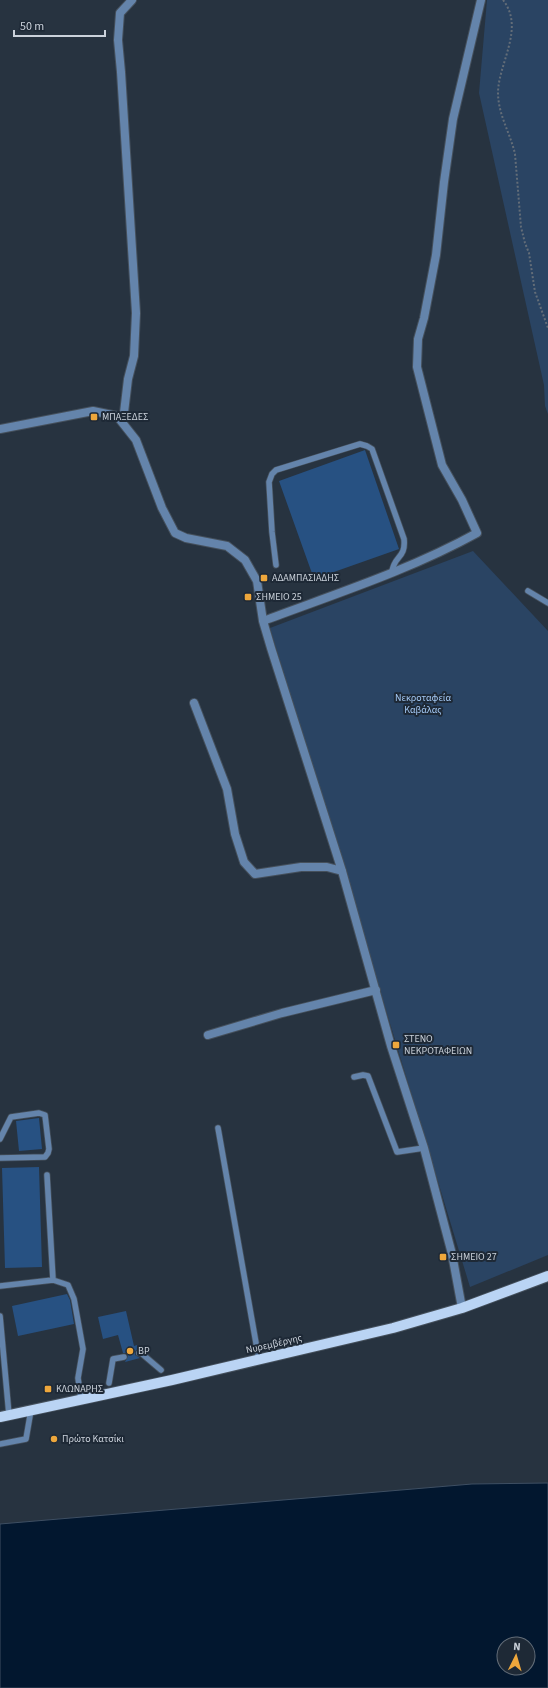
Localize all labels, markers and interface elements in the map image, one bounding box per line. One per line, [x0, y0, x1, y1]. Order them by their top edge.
scale bar [14, 12, 105, 38]
text: 50 m [20, 18, 44, 35]
place label: ΜΠΑΞΕΔΕΣ [102, 410, 149, 424]
marker: ΜΠΑΞΕΔΕΣ [89, 412, 99, 422]
place label: ΑΔΑΜΠΑΣΙΑΔΗΣ [272, 571, 340, 585]
marker: ΑΔΑΜΠΑΣΙΑΔΗΣ [259, 573, 269, 583]
place label: ΣΗΜΕΙΟ 25 [256, 590, 302, 604]
marker: ΣΗΜΕΙΟ 25 [243, 592, 253, 602]
park label: Νεκροταφεία Καβάλας [395, 691, 451, 717]
place label: ΣΤΕΝΟ ΝΕΚΡΟΤΑΦΕΙΩΝ [404, 1032, 472, 1058]
marker: ΣΤΕΝΟ ΝΕΚΡΟΤΑΦΕΙΩΝ [391, 1040, 401, 1050]
place label: ΣΗΜΕΙΟ 27 [451, 1250, 497, 1264]
marker: ΣΗΜΕΙΟ 27 [438, 1252, 448, 1262]
street label: Νυρεμβέργης [245, 1331, 304, 1357]
place label: BP [138, 1344, 150, 1358]
marker: BP [125, 1346, 135, 1356]
place label: ΚΛΩΝΑΡΗΣ [56, 1382, 104, 1396]
marker: ΚΛΩΝΑΡΗΣ [43, 1384, 53, 1394]
place label: Πρώτο Κατσίκι [62, 1432, 124, 1446]
marker: Πρώτο Κατσίκι [49, 1434, 59, 1444]
north arrow [496, 1636, 536, 1676]
text: N [513, 1639, 521, 1654]

